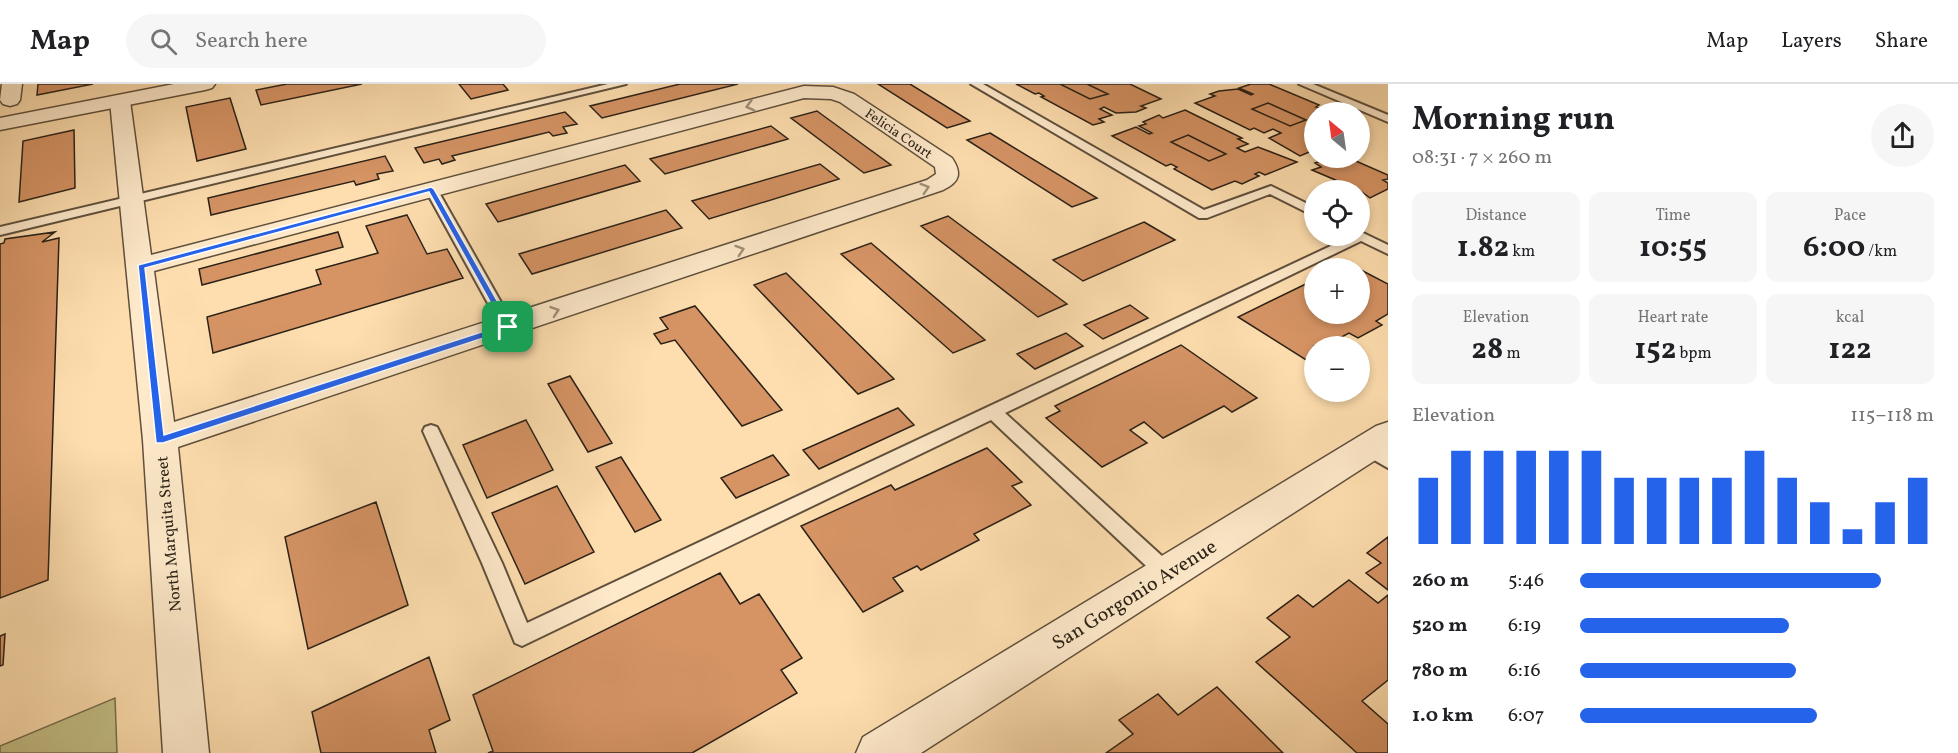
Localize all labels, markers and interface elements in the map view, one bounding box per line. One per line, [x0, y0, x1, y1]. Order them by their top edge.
search box [126, 14, 546, 68]
text: Map [30, 22, 90, 61]
icon: search [147, 25, 180, 58]
text: Search here [195, 26, 308, 57]
text: Map [1706, 27, 1748, 56]
text: Layers [1781, 27, 1842, 56]
text: Share [1875, 27, 1928, 56]
one-way arrow [746, 98, 756, 111]
text: Morning run [1412, 98, 1615, 144]
north arrow [1304, 102, 1370, 168]
map controls [1304, 102, 1370, 402]
button: share [1871, 104, 1934, 167]
street label: Felicia Court [861, 105, 936, 164]
text: 08:31 · 7 × 260 m [1412, 144, 1552, 172]
button: locate [1304, 180, 1370, 246]
one-way arrow [919, 183, 930, 196]
text: Distance [1465, 205, 1527, 227]
text: Time [1655, 205, 1691, 227]
text: Pace [1834, 205, 1866, 227]
text: 1.82 [1457, 227, 1509, 269]
text: 10:55 [1639, 227, 1707, 269]
text: 6:00 [1803, 227, 1865, 269]
text: km [1509, 241, 1535, 263]
text: /km [1865, 241, 1897, 263]
one-way arrow [734, 244, 745, 257]
button: + [1304, 258, 1370, 324]
pin [482, 301, 533, 352]
one-way arrow [549, 306, 560, 318]
text: Elevation [1463, 307, 1529, 329]
text: Heart rate [1638, 307, 1708, 329]
text: kcal [1836, 307, 1864, 329]
icon: arrive [491, 310, 524, 343]
text: 28 [1471, 329, 1503, 371]
text: 152 [1634, 329, 1676, 371]
text: 122 [1828, 329, 1872, 371]
button: − [1304, 336, 1370, 402]
text: m [1503, 343, 1521, 365]
text: bpm [1676, 343, 1712, 365]
text: Elevation [1412, 402, 1495, 430]
text: 115–118 m [1850, 402, 1934, 430]
street label: North Marquita Street [152, 455, 188, 613]
street label: San Gorgonio Avenue [1047, 534, 1223, 658]
text: 260 m [1412, 567, 1469, 595]
text: 5:46 [1508, 567, 1544, 595]
text: 520 m [1412, 612, 1468, 640]
text: 6:19 [1508, 612, 1541, 640]
text: 780 m [1412, 657, 1468, 685]
text: 6:16 [1508, 657, 1541, 685]
text: 1.0 km [1412, 702, 1474, 730]
text: 6:07 [1508, 702, 1545, 730]

